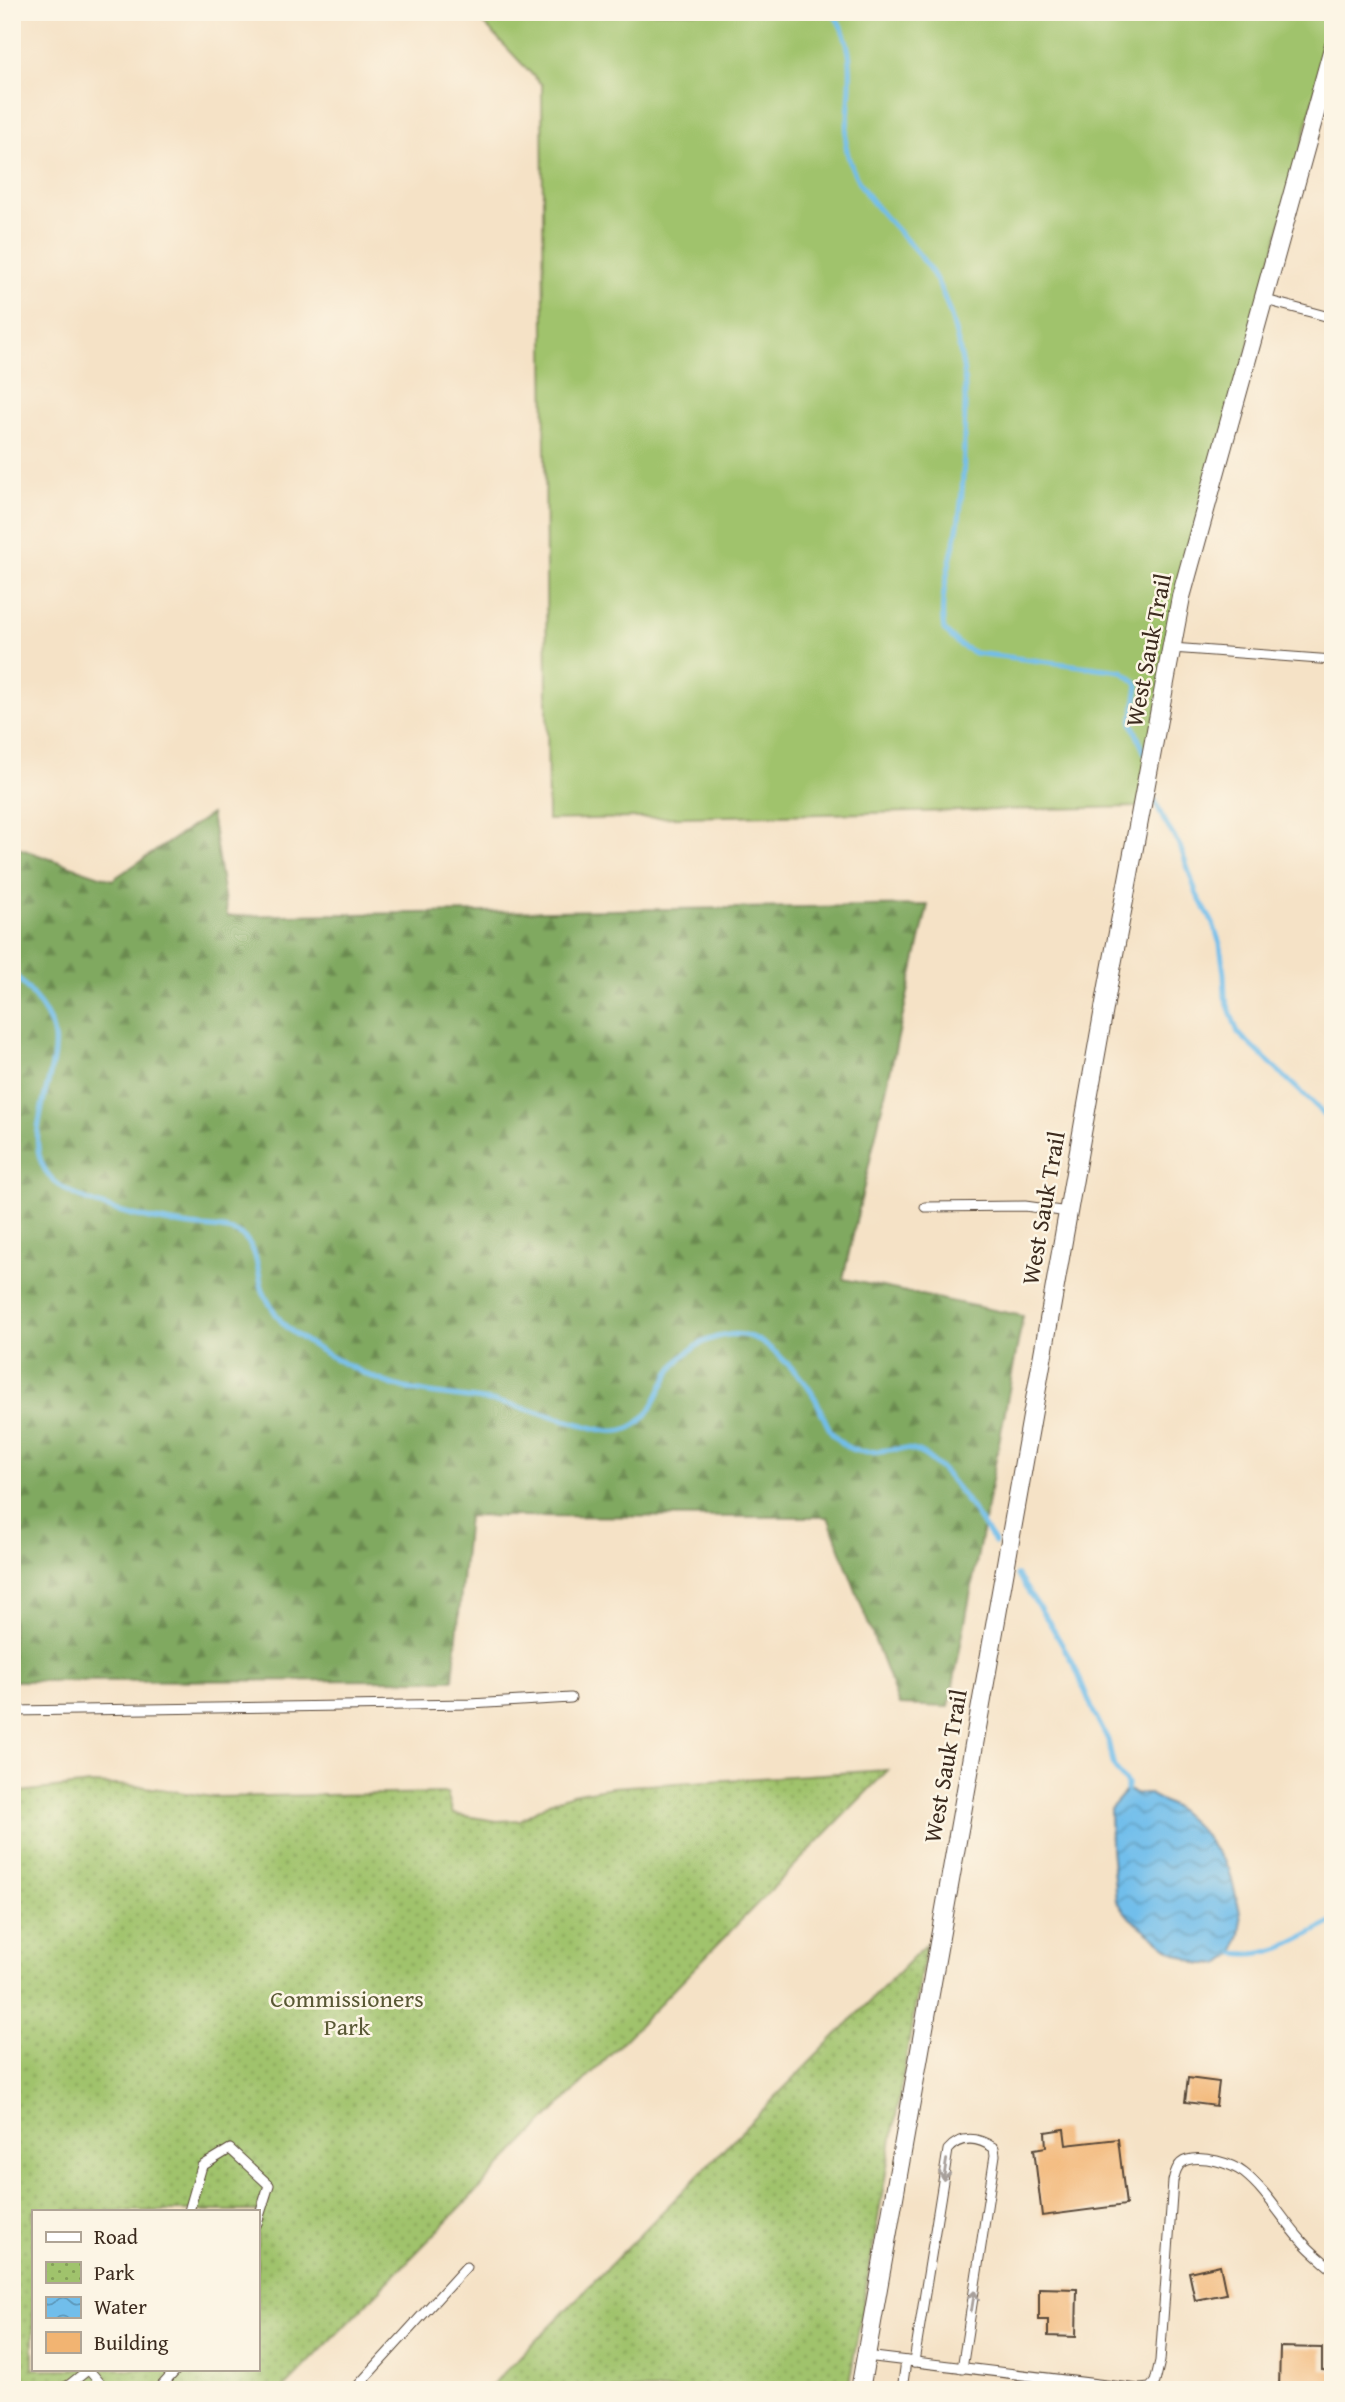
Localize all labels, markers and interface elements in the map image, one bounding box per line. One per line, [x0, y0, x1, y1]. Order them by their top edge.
street label: West Sauk Trail [1116, 570, 1180, 730]
street label: West Sauk Trail [1012, 1128, 1074, 1288]
street label: West Sauk Trail [914, 1686, 976, 1846]
park label: Commissioners Park [270, 1981, 424, 2044]
one-way arrow [938, 2158, 951, 2181]
legend [32, 2210, 259, 2370]
text: Road [94, 2221, 139, 2252]
text: Park [94, 2257, 135, 2288]
one-way arrow [966, 2290, 979, 2313]
text: Water [94, 2291, 147, 2322]
text: Building [94, 2327, 169, 2358]

